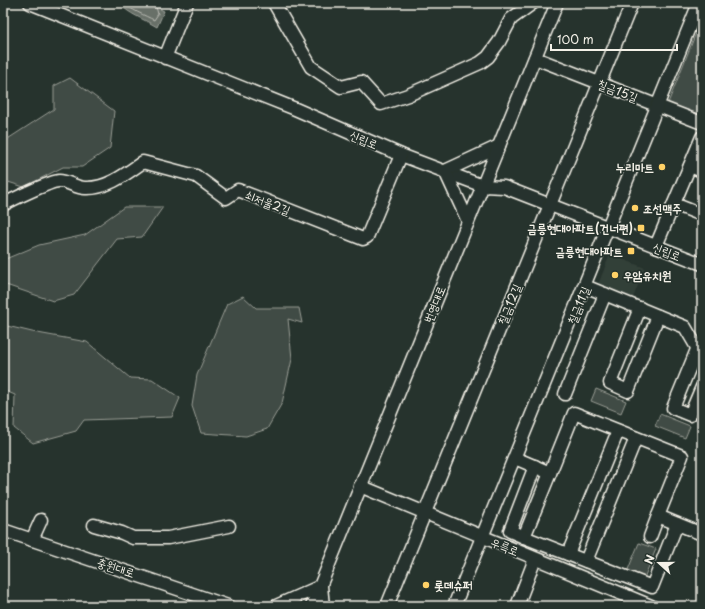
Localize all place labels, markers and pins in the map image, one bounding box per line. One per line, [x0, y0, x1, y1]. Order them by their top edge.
place label: 누리마트 [615, 158, 654, 176]
marker: 누리마트 [657, 162, 667, 172]
place label: 조선맥주 [643, 199, 682, 217]
marker: 조선맥주 [630, 203, 640, 213]
place label: 금릉현대아파트(건너편) [527, 219, 633, 237]
marker: 금릉현대아파트(건너편) [636, 223, 646, 233]
place label: 금릉현대아파트 [555, 242, 623, 260]
marker: 금릉현대아파트 [626, 246, 636, 256]
place label: 우암유치원 [623, 266, 672, 284]
marker: 우암유치원 [610, 270, 620, 280]
place label: 롯데슈퍼 [434, 576, 473, 594]
marker: 롯데슈퍼 [421, 580, 431, 590]

